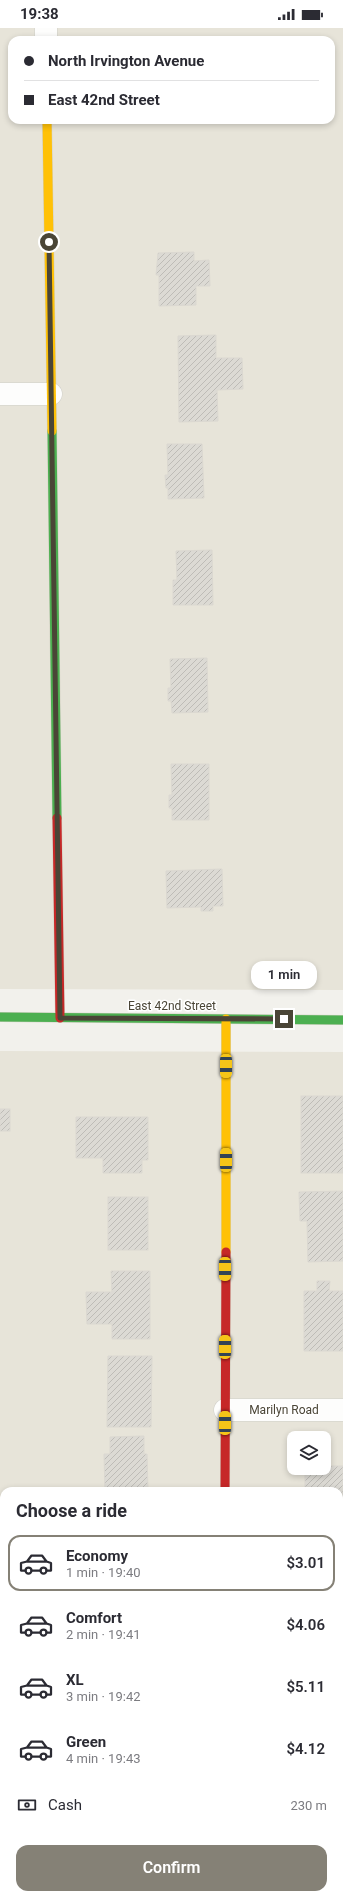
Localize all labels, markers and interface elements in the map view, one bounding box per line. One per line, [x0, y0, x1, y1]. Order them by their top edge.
text: 19:38 [20, 5, 59, 23]
text: North Irvington Avenue [48, 52, 204, 70]
text: East 42nd Street [48, 91, 160, 109]
route start [40, 233, 58, 251]
callout: 1 min [251, 961, 317, 989]
text: 1 min [268, 967, 300, 982]
street label: East 42nd Street [128, 999, 216, 1013]
route end [275, 1010, 293, 1028]
car [220, 1054, 232, 1078]
car [220, 1148, 232, 1172]
car [219, 1257, 231, 1281]
car [219, 1335, 231, 1359]
street label: Marilyn Road [249, 1403, 319, 1417]
car [219, 1411, 231, 1435]
map controls [287, 1431, 331, 1475]
button: layers [287, 1431, 331, 1475]
text: Choose a ride [16, 1500, 127, 1521]
icon: car [18, 1545, 54, 1581]
text: Economy [66, 1547, 128, 1565]
text: $3.01 [286, 1554, 325, 1572]
text: 1 min · 19:40 [66, 1565, 141, 1580]
icon: car [18, 1607, 54, 1643]
text: Comfort [66, 1609, 122, 1627]
text: $4.06 [286, 1616, 325, 1634]
text: 2 min · 19:41 [66, 1627, 141, 1642]
icon: car [18, 1669, 54, 1705]
text: XL [66, 1671, 84, 1689]
text: $5.11 [286, 1678, 325, 1696]
text: 3 min · 19:42 [66, 1689, 141, 1704]
icon: car [18, 1731, 54, 1767]
text: Green [66, 1733, 106, 1751]
text: $4.12 [286, 1740, 325, 1758]
text: 4 min · 19:43 [66, 1751, 141, 1766]
icon: cash [16, 1794, 38, 1816]
text: Cash [48, 1796, 82, 1814]
text: 230 m [290, 1798, 327, 1813]
button: Confirm [16, 1845, 327, 1891]

